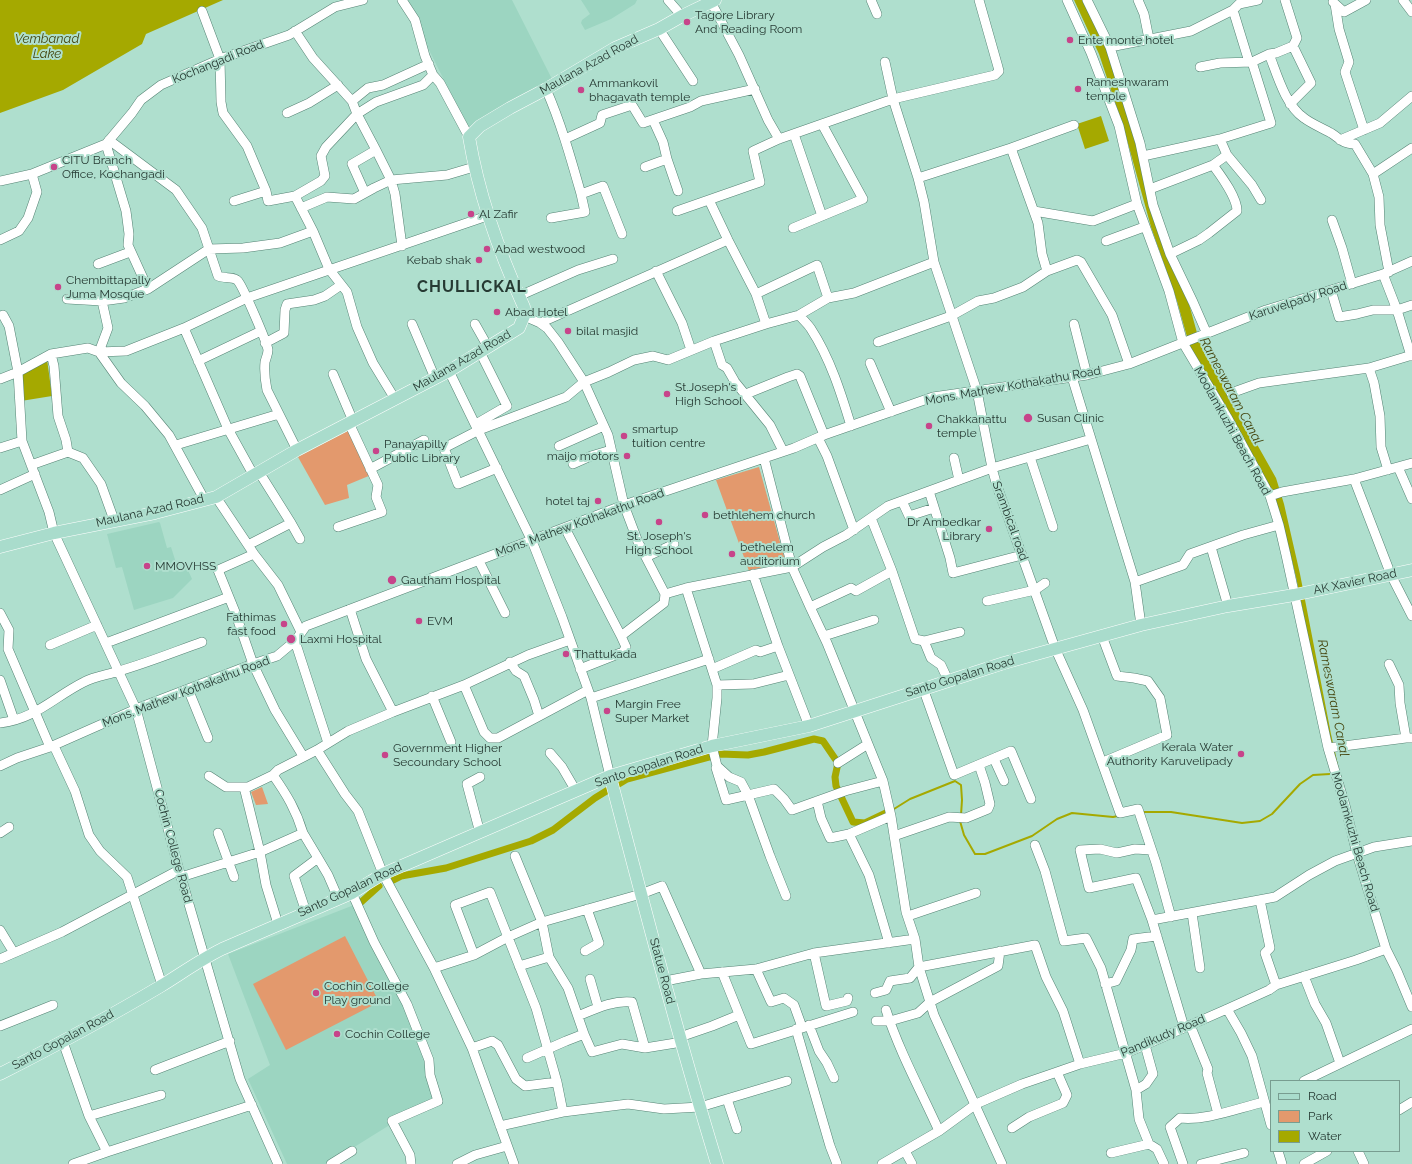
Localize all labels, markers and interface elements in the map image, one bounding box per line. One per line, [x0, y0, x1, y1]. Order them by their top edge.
place label: Tagore Library And Reading Room [695, 8, 802, 36]
marker: Tagore Library And Reading Room [682, 17, 692, 27]
water label: Vembanad Lake [15, 31, 79, 62]
street label: Maulana Azad Road [537, 32, 641, 98]
place label: Ente monte hotel [1078, 33, 1174, 47]
marker: Ente monte hotel [1065, 35, 1075, 45]
street label: Kochangadi Road [170, 37, 266, 87]
place label: Rameshwaram temple [1086, 75, 1169, 103]
place label: Ammankovil bhagavath temple [589, 76, 690, 104]
marker: Rameshwaram temple [1073, 84, 1083, 94]
marker: Ammankovil bhagavath temple [576, 85, 586, 95]
place label: CITU Branch Office, Kochangadi [62, 153, 165, 181]
marker: CITU Branch Office, Kochangadi [49, 162, 59, 172]
place label: Al Zafir [479, 207, 518, 221]
marker: Al Zafir [466, 209, 476, 219]
place label: Abad westwood [495, 242, 585, 256]
marker: Abad westwood [482, 244, 492, 254]
place label: Kebab shak [407, 253, 471, 267]
marker: Kebab shak [474, 255, 484, 265]
place label: Chembittapally Juma Mosque [66, 273, 151, 301]
district label: CHULLICKAL [417, 277, 527, 297]
street label: Karuvelpady Road [1247, 278, 1349, 324]
marker: Chembittapally Juma Mosque [53, 282, 63, 292]
place label: Abad Hotel [505, 305, 568, 319]
marker: Abad Hotel [492, 307, 502, 317]
place label: bilal masjid [576, 324, 638, 338]
marker: bilal masjid [563, 326, 573, 336]
street label: Maulana Azad Road [411, 327, 513, 395]
water label: Rameswaram Canal [1196, 335, 1266, 447]
street label: Mons. Mathew Kothakathu Road [924, 363, 1102, 409]
street label: Moolamkuzhi Beach Road [1191, 364, 1273, 498]
place label: St.Joseph's High School [675, 380, 742, 408]
marker: St.Joseph's High School [662, 389, 672, 399]
place label: Susan Clinic [1037, 411, 1104, 425]
place label: Chakkanattu temple [937, 412, 1007, 440]
marker: Susan Clinic [1022, 412, 1034, 424]
marker: Chakkanattu temple [924, 421, 934, 431]
place label: smartup tuition centre [632, 422, 705, 450]
marker: smartup tuition centre [619, 431, 629, 441]
place label: Panayapilly Public Library [384, 437, 460, 465]
marker: Panayapilly Public Library [371, 446, 381, 456]
place label: maijo motors [547, 449, 619, 463]
marker: maijo motors [622, 451, 632, 461]
street label: Srambical road [989, 479, 1031, 563]
street label: Mons. Mathew Kothakathu Road [494, 486, 666, 560]
street label: Maulana Azad Road [95, 492, 205, 530]
place label: hotel taj [545, 494, 590, 508]
marker: hotel taj [593, 496, 603, 506]
place label: bethlehem church [713, 508, 815, 522]
marker: bethlehem church [700, 510, 710, 520]
place label: Dr Ambedkar Library [907, 515, 981, 543]
marker: St. Joseph's High School [654, 517, 664, 527]
marker: Dr Ambedkar Library [984, 524, 994, 534]
place label: St. Joseph's High School [625, 529, 693, 557]
place label: bethelem auditorium [740, 540, 800, 568]
marker: bethelem auditorium [727, 549, 737, 559]
place label: MMOVHSS [155, 559, 216, 573]
marker: MMOVHSS [142, 561, 152, 571]
street label: AK Xavier Road [1312, 566, 1398, 598]
place label: Gautham Hospital [401, 573, 500, 587]
marker: Gautham Hospital [386, 574, 398, 586]
place label: Fathimas fast food [226, 610, 276, 638]
place label: EVM [427, 614, 453, 628]
marker: EVM [414, 616, 424, 626]
marker: Fathimas fast food [279, 619, 289, 629]
place label: Laxmi Hospital [300, 632, 382, 646]
marker: Laxmi Hospital [285, 633, 297, 645]
water label: Rameswaram Canal [1314, 638, 1352, 758]
place label: Thattukada [574, 647, 637, 661]
marker: Thattukada [561, 649, 571, 659]
street label: Mons. Mathew Kothakathu Road [100, 653, 272, 731]
street label: Santo Gopalan Road [904, 654, 1016, 700]
place label: Margin Free Super Market [615, 697, 689, 725]
marker: Margin Free Super Market [602, 706, 612, 716]
place label: Kerala Water Authority Karuvelipady [1107, 740, 1233, 768]
place label: Government Higher Secoundary School [393, 741, 502, 769]
street label: Santo Gopalan Road [593, 742, 705, 790]
marker: Kerala Water Authority Karuvelipady [1236, 749, 1246, 759]
marker: Government Higher Secoundary School [380, 750, 390, 760]
street label: Moolamkuzhi Beach Road [1328, 771, 1382, 913]
street label: Cochin College Road [151, 788, 195, 904]
street label: Santo Gopalan Road [296, 860, 404, 920]
street label: Statue Road [646, 936, 678, 1006]
place label: Cochin College Play ground [324, 979, 409, 1007]
marker: Cochin College Play ground [311, 988, 321, 998]
street label: Santo Gopalan Road [10, 1007, 116, 1073]
street label: Pandikudy Road [1119, 1012, 1207, 1060]
place label: Cochin College [345, 1027, 430, 1041]
marker: Cochin College [332, 1029, 342, 1039]
legend [1270, 1080, 1400, 1152]
text: Road [1308, 1089, 1337, 1103]
text: Park [1308, 1109, 1333, 1123]
text: Water [1308, 1129, 1342, 1143]

